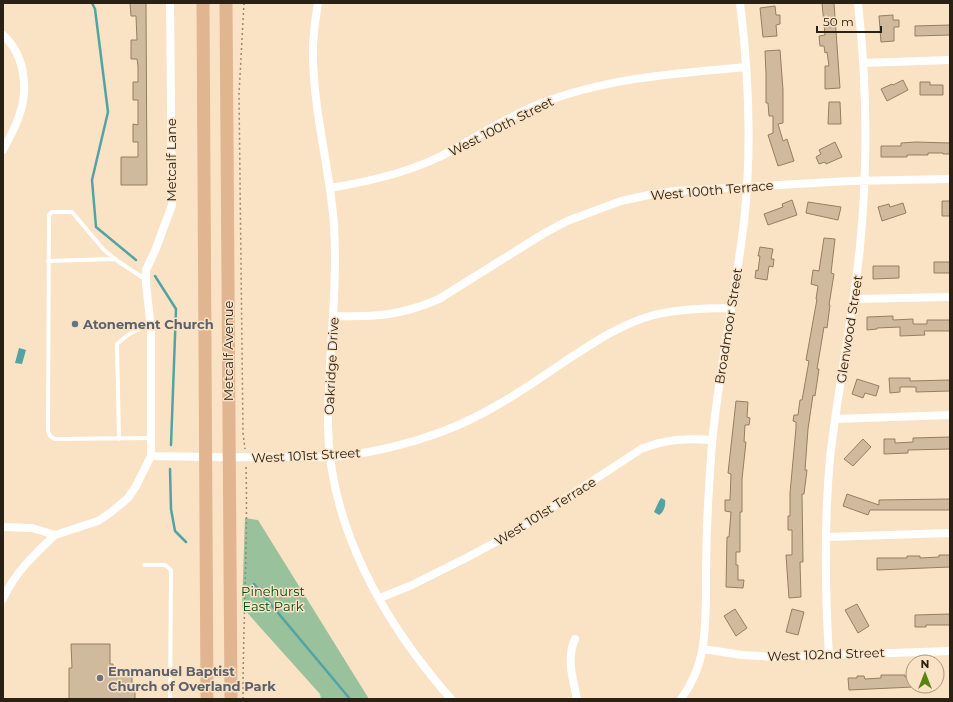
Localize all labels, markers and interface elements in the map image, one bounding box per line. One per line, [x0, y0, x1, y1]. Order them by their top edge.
scale bar [817, 8, 881, 34]
text: 50 m [823, 14, 854, 29]
street label: West 100th Street [446, 93, 556, 159]
street label: Metcalf Lane [163, 118, 179, 202]
street label: West 100th Terrace [650, 177, 774, 203]
street label: Broadmoor Street [711, 267, 745, 385]
street label: Glenwood Street [833, 274, 865, 384]
street label: Metcalf Avenue [220, 301, 236, 401]
place label: Atonement Church [82, 316, 214, 332]
street label: Oakridge Drive [320, 317, 342, 415]
marker: Atonement Church [70, 319, 80, 329]
street label: West 101st Street [251, 444, 361, 466]
street label: West 101st Terrace [491, 473, 599, 549]
park label: Pinehurst East Park [241, 583, 305, 614]
street label: West 102nd Street [767, 644, 885, 664]
north arrow [905, 654, 945, 694]
text: N [921, 657, 929, 671]
place label: Emmanuel Baptist Church of Overland Park [108, 663, 276, 694]
marker: Emmanuel Baptist Church of Overland Park [95, 673, 105, 683]

